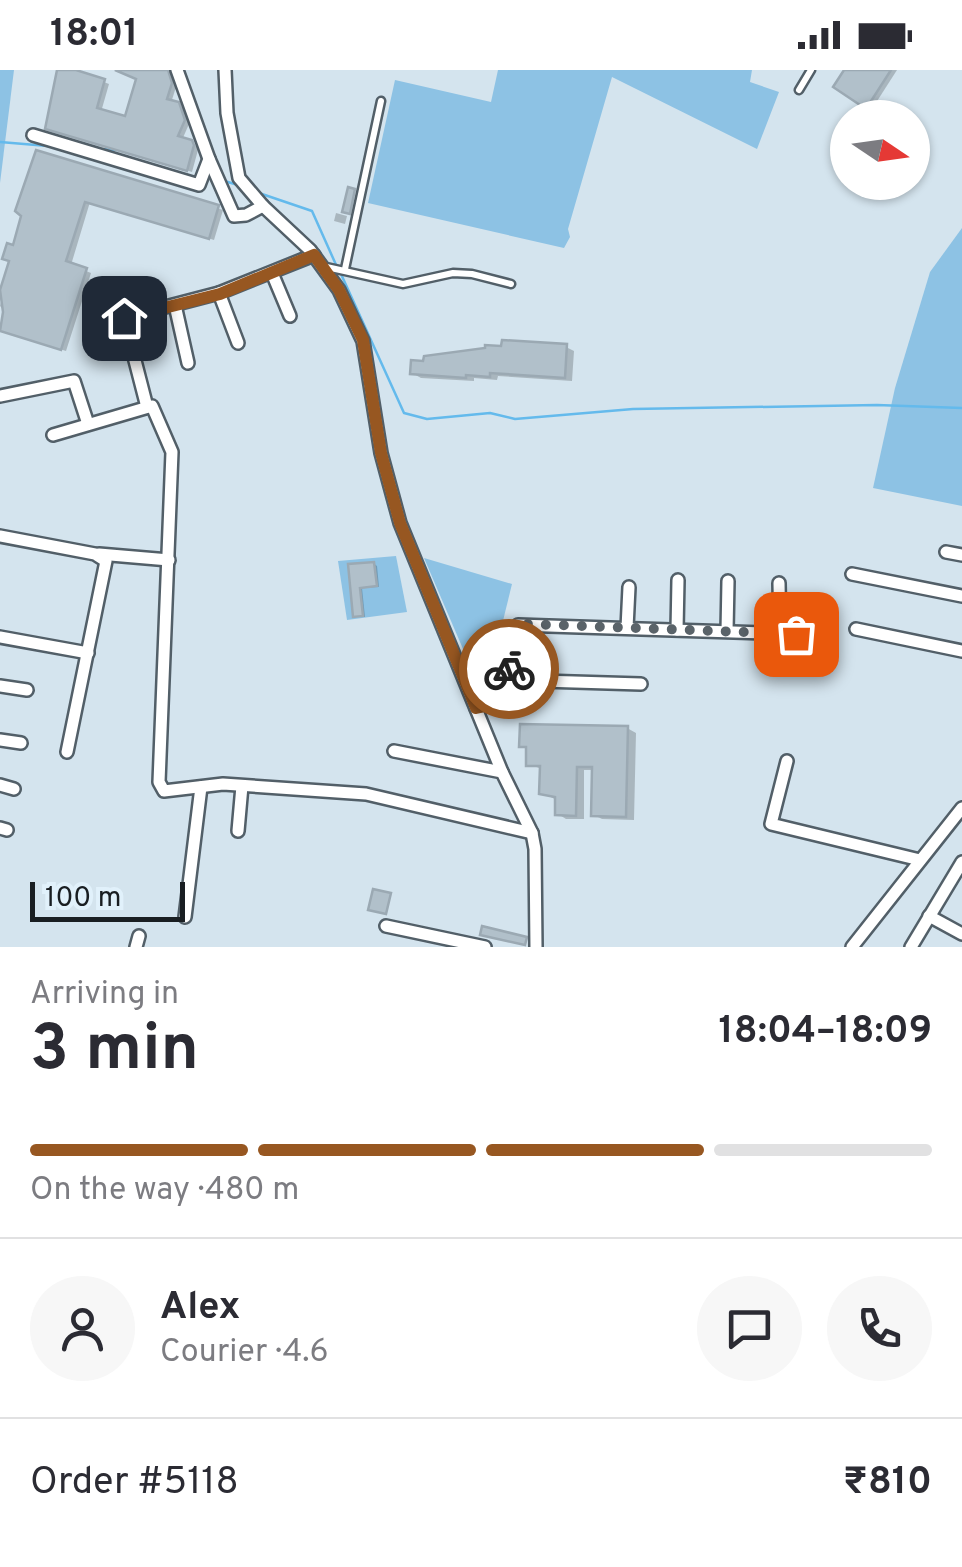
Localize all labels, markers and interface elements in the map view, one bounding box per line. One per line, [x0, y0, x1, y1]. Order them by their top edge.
text: 18:01 [50, 11, 139, 60]
north arrow [830, 100, 930, 200]
map controls [830, 100, 930, 200]
pin [82, 276, 167, 361]
icon: home [97, 291, 152, 346]
pin [754, 592, 839, 677]
icon: bag [769, 607, 824, 662]
courier [459, 619, 559, 719]
icon: bike [482, 642, 537, 697]
scale bar [30, 877, 185, 921]
text: 100 m [45, 881, 121, 917]
text: Arriving in [30, 975, 179, 1015]
text: 18:04–18:09 [719, 1008, 932, 1057]
text: 3 min [30, 1011, 199, 1093]
text: On the way · 480 m [30, 1171, 299, 1211]
button: person [30, 1276, 135, 1381]
button: chat [697, 1276, 802, 1381]
button: phone [827, 1276, 932, 1381]
text: Alex [160, 1284, 240, 1333]
text: Courier · 4.6 [160, 1333, 329, 1373]
text: Order #5118 [30, 1459, 239, 1508]
text: ₹810 [843, 1459, 932, 1508]

